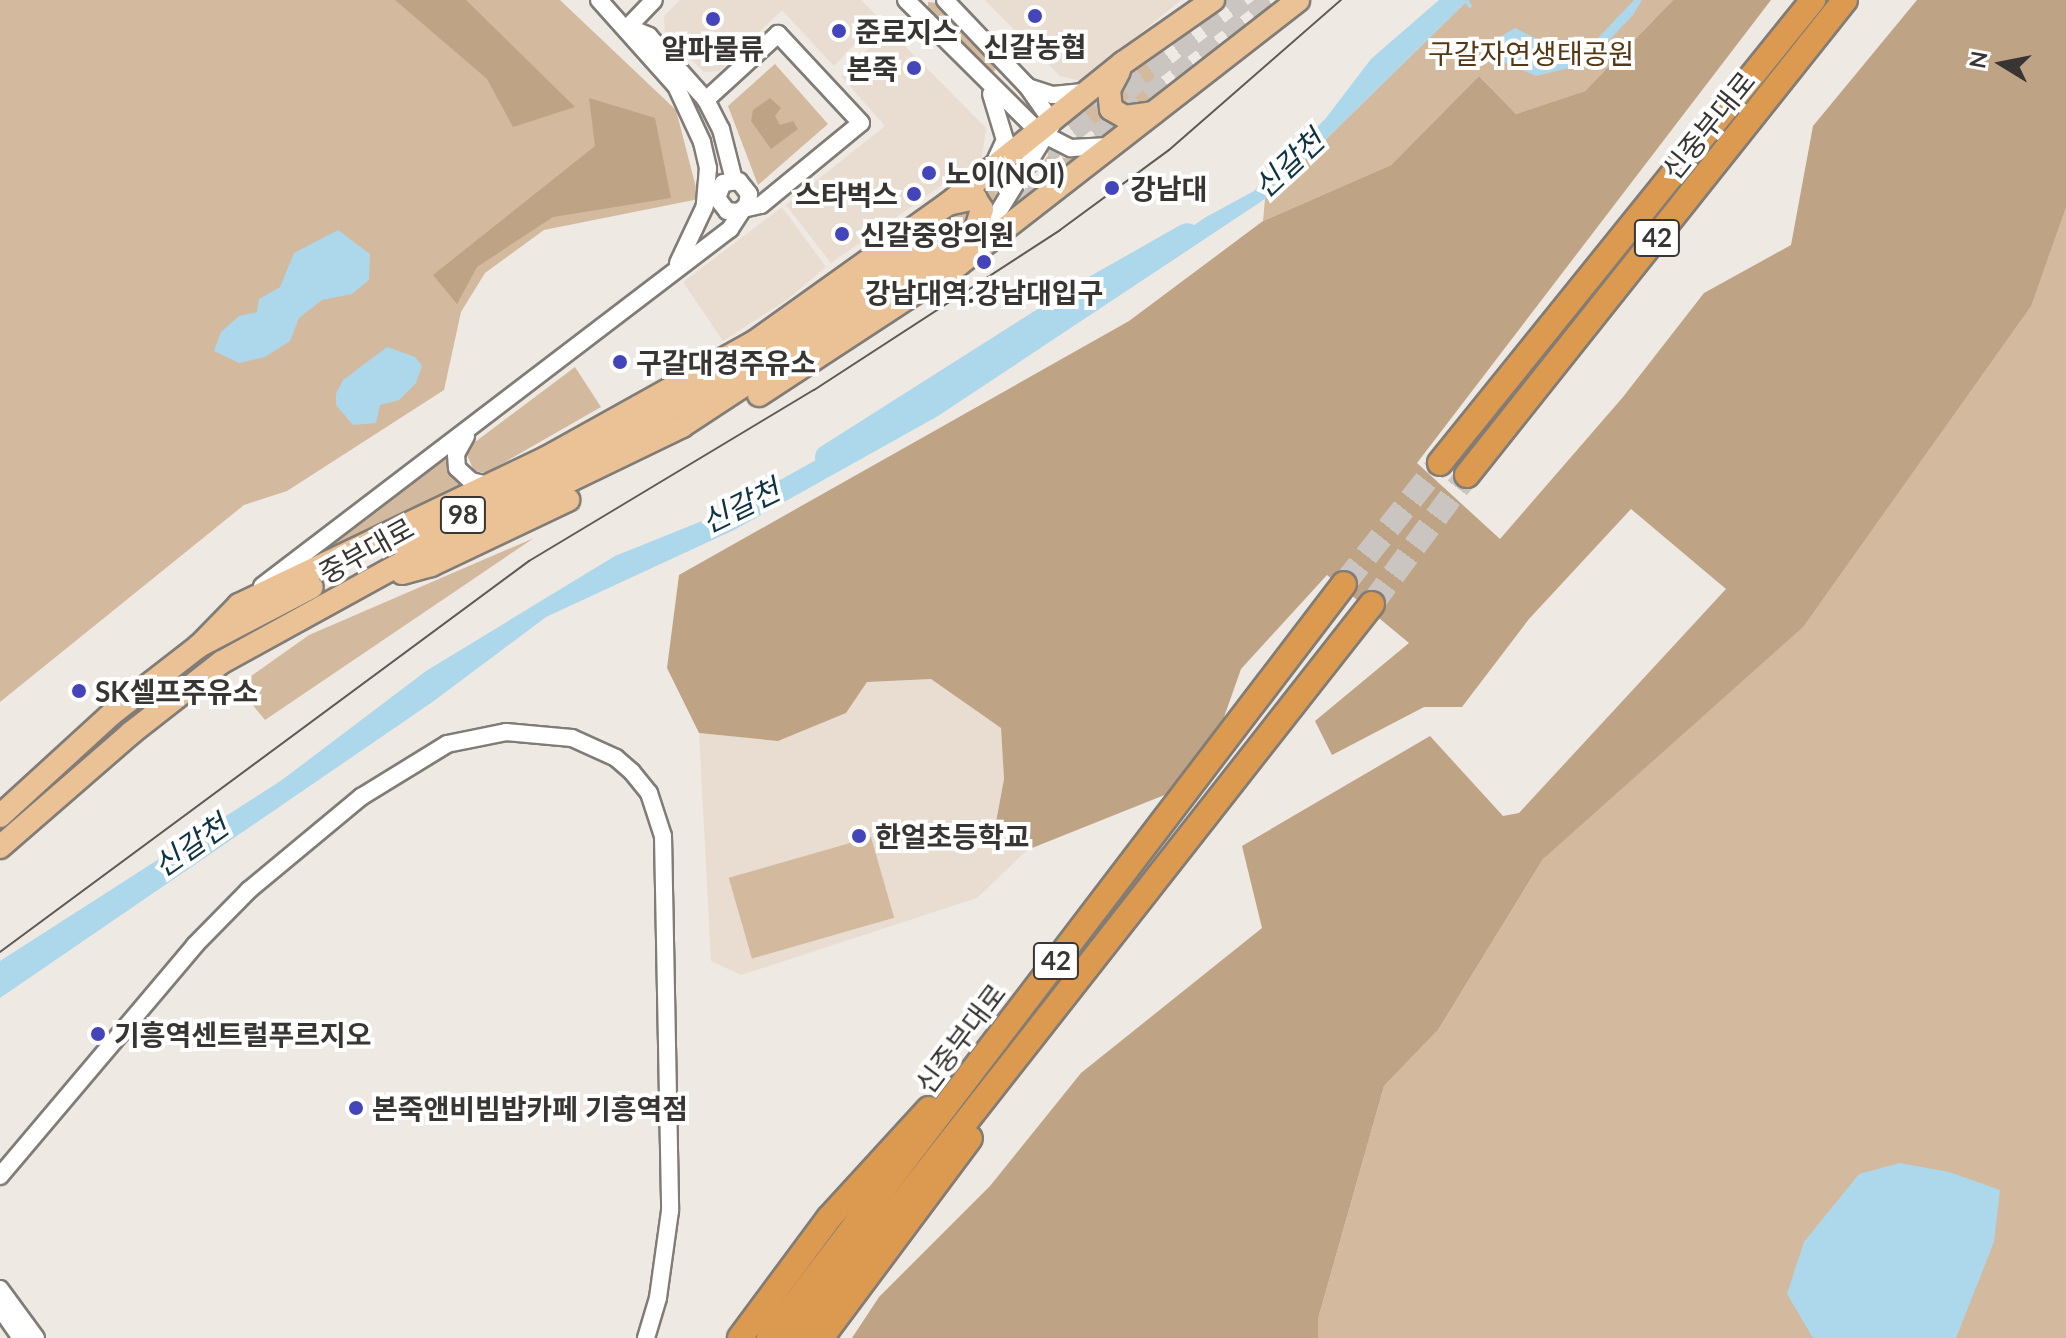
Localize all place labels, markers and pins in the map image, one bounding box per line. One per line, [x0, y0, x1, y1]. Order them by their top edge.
marker: 신갈농협 [1026, 7, 1044, 25]
marker: 알파물류 [704, 10, 722, 28]
place label: 준로지스 [855, 14, 958, 48]
marker: 준로지스 [830, 22, 848, 40]
place label: 신갈농협 [983, 29, 1087, 63]
place label: 알파물류 [661, 31, 765, 65]
place label: 본죽 [846, 51, 898, 85]
marker: 본죽 [905, 59, 923, 77]
place label: 노이(NOI) [945, 156, 1064, 190]
marker: 노이(NOI) [920, 164, 938, 182]
place label: 강남대 [1130, 171, 1207, 205]
place label: 스타벅스 [795, 177, 898, 211]
marker: 강남대 [1101, 177, 1123, 199]
marker: 스타벅스 [905, 185, 923, 203]
place label: 신갈중앙의원 [860, 217, 1015, 251]
marker: 신갈중앙의원 [831, 223, 853, 245]
marker: 강남대역.강남대입구 [975, 253, 993, 271]
place label: 강남대역.강남대입구 [865, 275, 1103, 309]
place label: 구갈대경주유소 [636, 345, 816, 379]
marker: 구갈대경주유소 [611, 353, 629, 371]
place label: SK셀프주유소 [95, 674, 258, 708]
marker: SK셀프주유소 [70, 682, 88, 700]
place label: 한얼초등학교 [875, 819, 1030, 853]
marker: 한얼초등학교 [850, 827, 868, 845]
place label: 기흥역센트럴푸르지오 [114, 1017, 372, 1051]
marker: 기흥역센트럴푸르지오 [89, 1025, 107, 1043]
place label: 본죽앤비빔밥카페 기흥역점 [372, 1091, 688, 1125]
marker: 본죽앤비빔밥카페 기흥역점 [347, 1099, 365, 1117]

